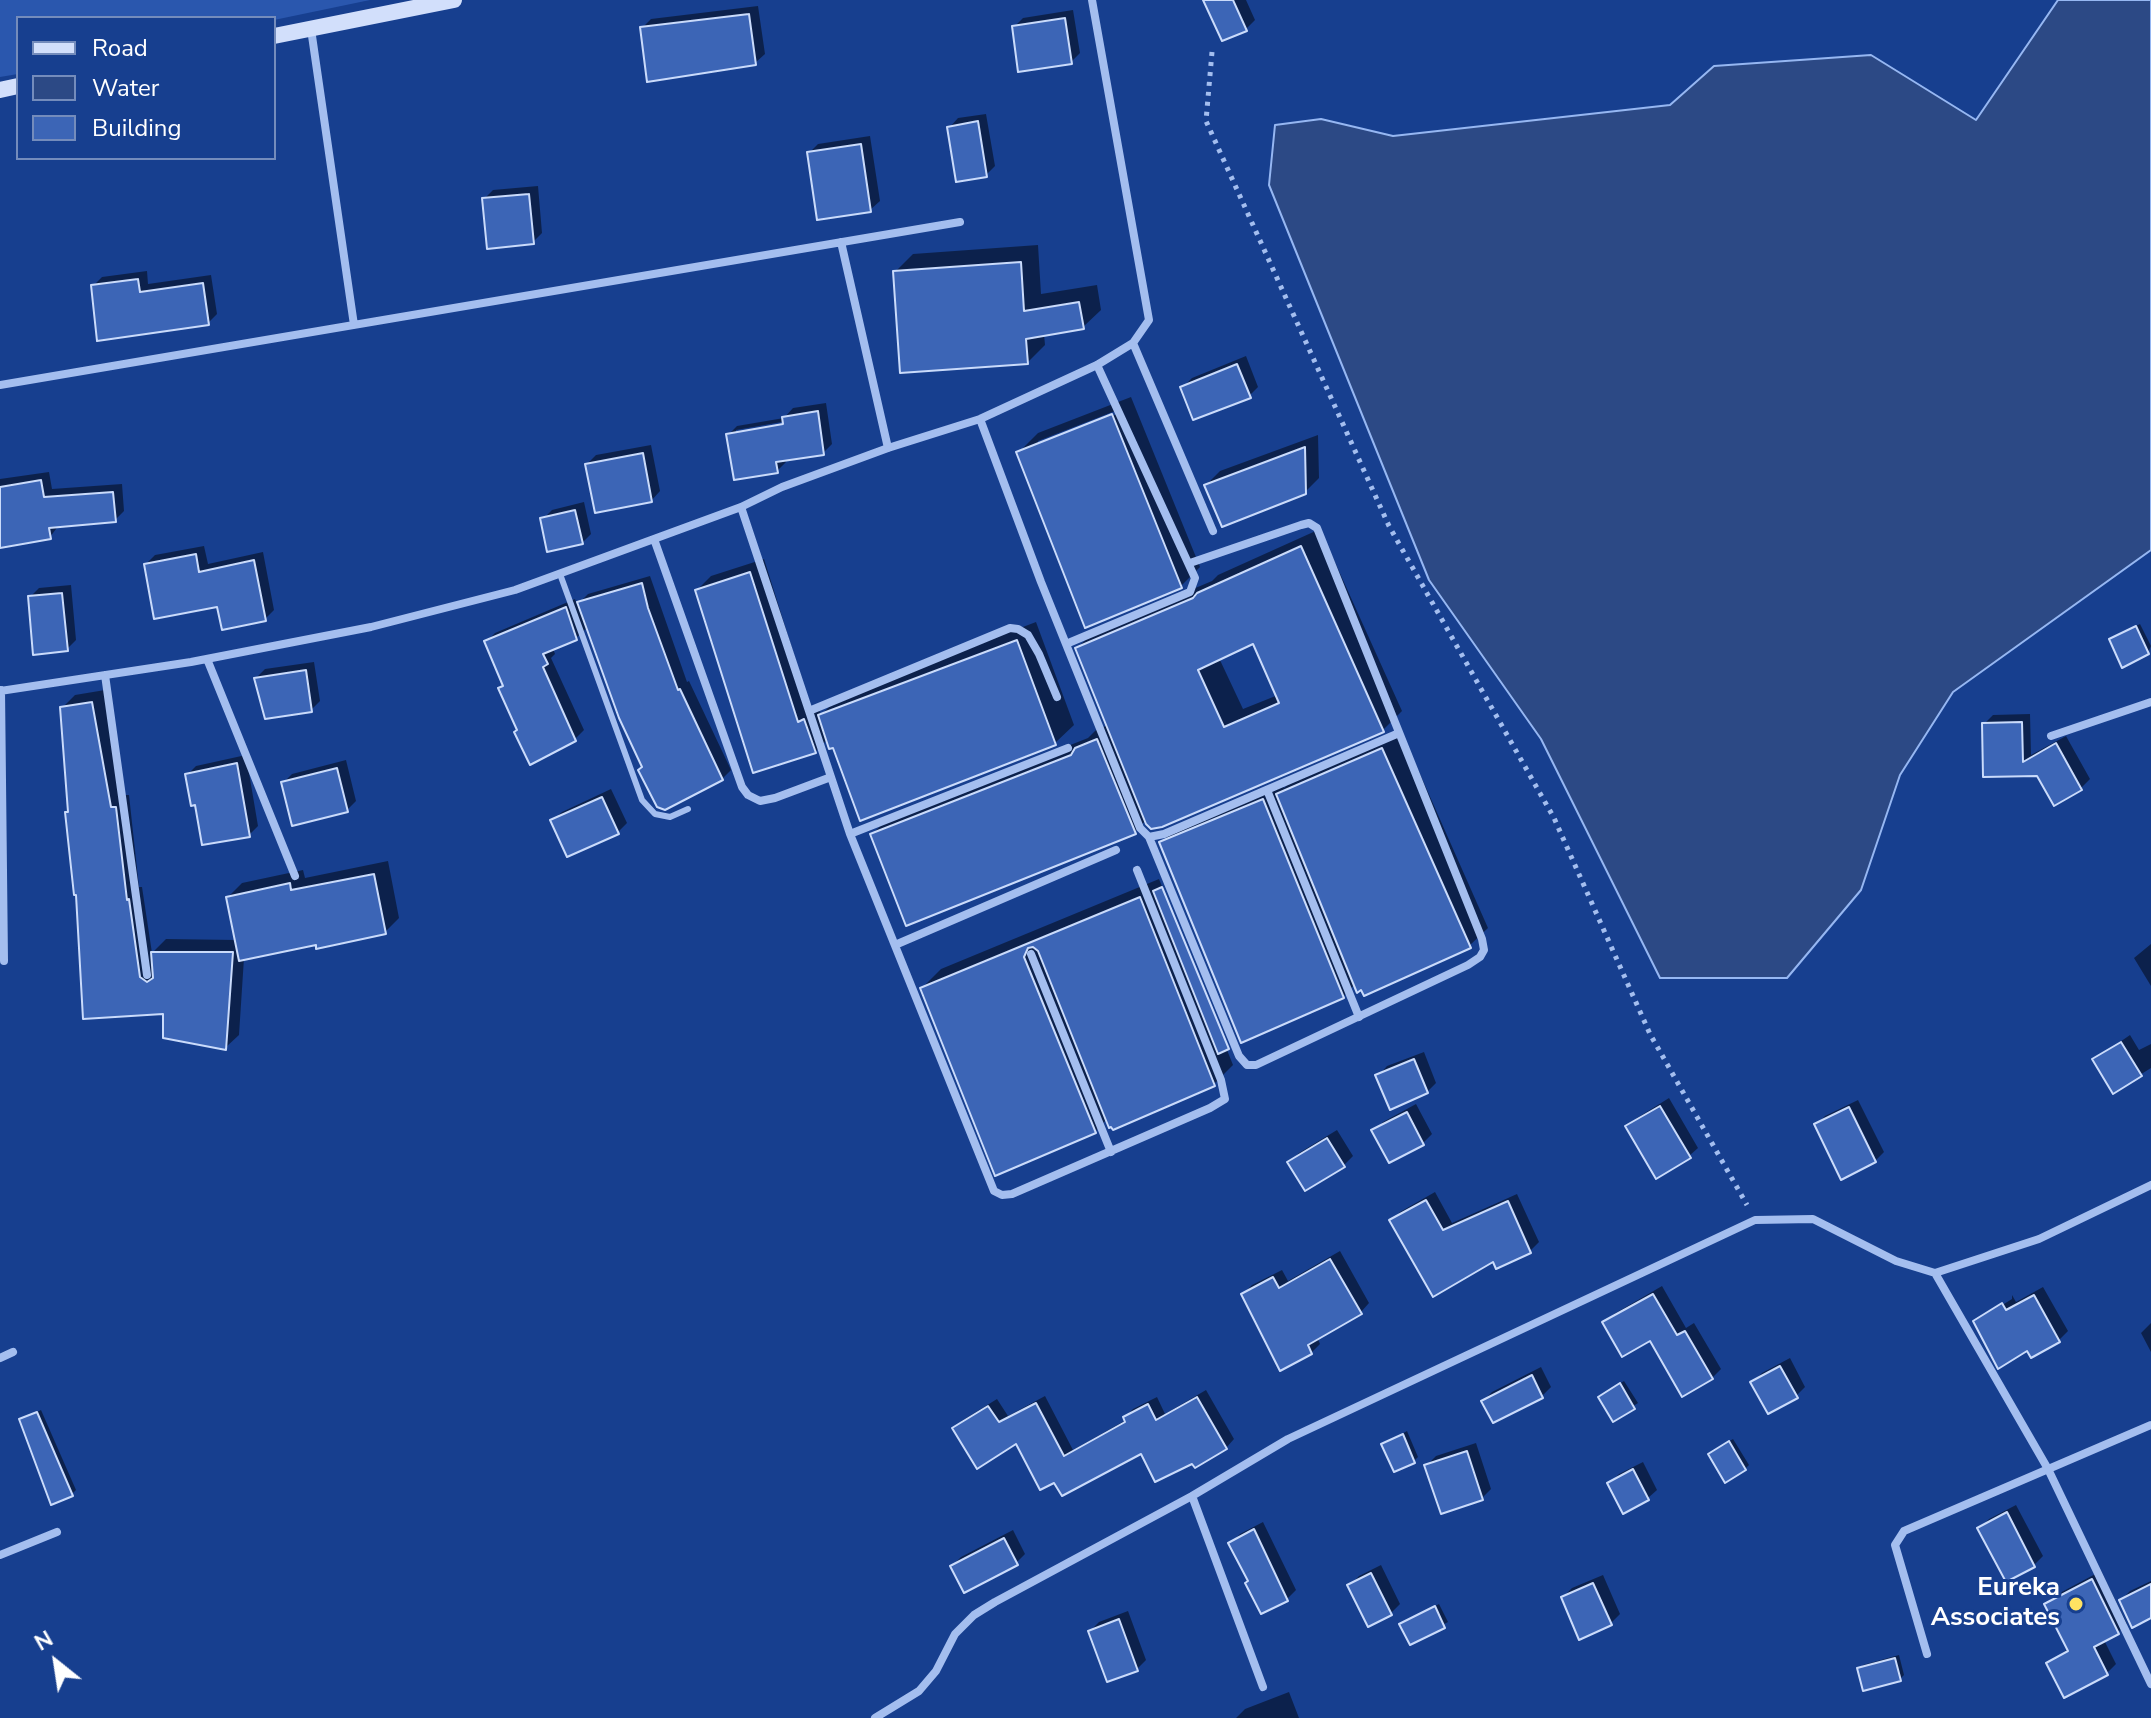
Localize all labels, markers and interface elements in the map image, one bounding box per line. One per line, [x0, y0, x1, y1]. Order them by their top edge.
legend [16, 16, 276, 160]
text: Road [92, 32, 148, 64]
text: Water [92, 72, 159, 104]
text: Building [92, 112, 182, 144]
place label: Eureka Associates [1931, 1573, 2060, 1634]
marker: Eureka Associates [2067, 1595, 2085, 1613]
north arrow [16, 1622, 96, 1702]
text: N [29, 1624, 59, 1658]

